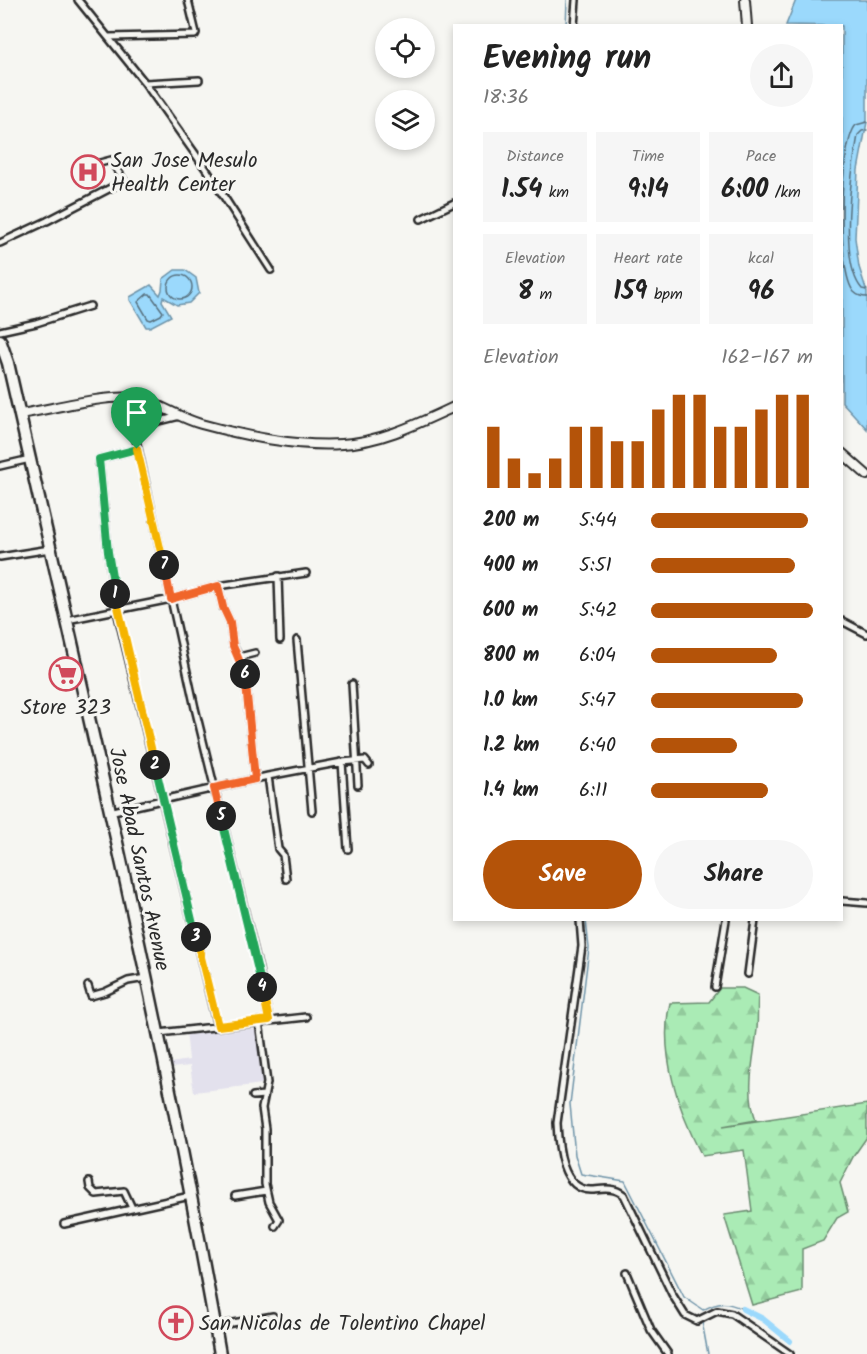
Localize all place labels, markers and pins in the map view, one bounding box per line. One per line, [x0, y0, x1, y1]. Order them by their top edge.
place label: San Jose Mesulo Health Center [111, 145, 258, 202]
hospital icon: San Jose Mesulo Health Center [70, 154, 106, 190]
pin [111, 387, 162, 449]
pin: 7 [149, 550, 179, 580]
pin: 1 [100, 579, 130, 609]
supermarket icon: Store 323 [48, 656, 84, 692]
pin: 6 [230, 659, 260, 689]
place label: Store 323 [21, 692, 111, 725]
pin: 2 [140, 750, 170, 780]
pin: 5 [206, 801, 236, 831]
pin: 3 [181, 922, 211, 952]
pin: 4 [247, 972, 277, 1002]
church icon: San Nicolas de Tolentino Chapel [158, 1305, 194, 1341]
place label: San Nicolas de Tolentino Chapel [199, 1308, 486, 1341]

